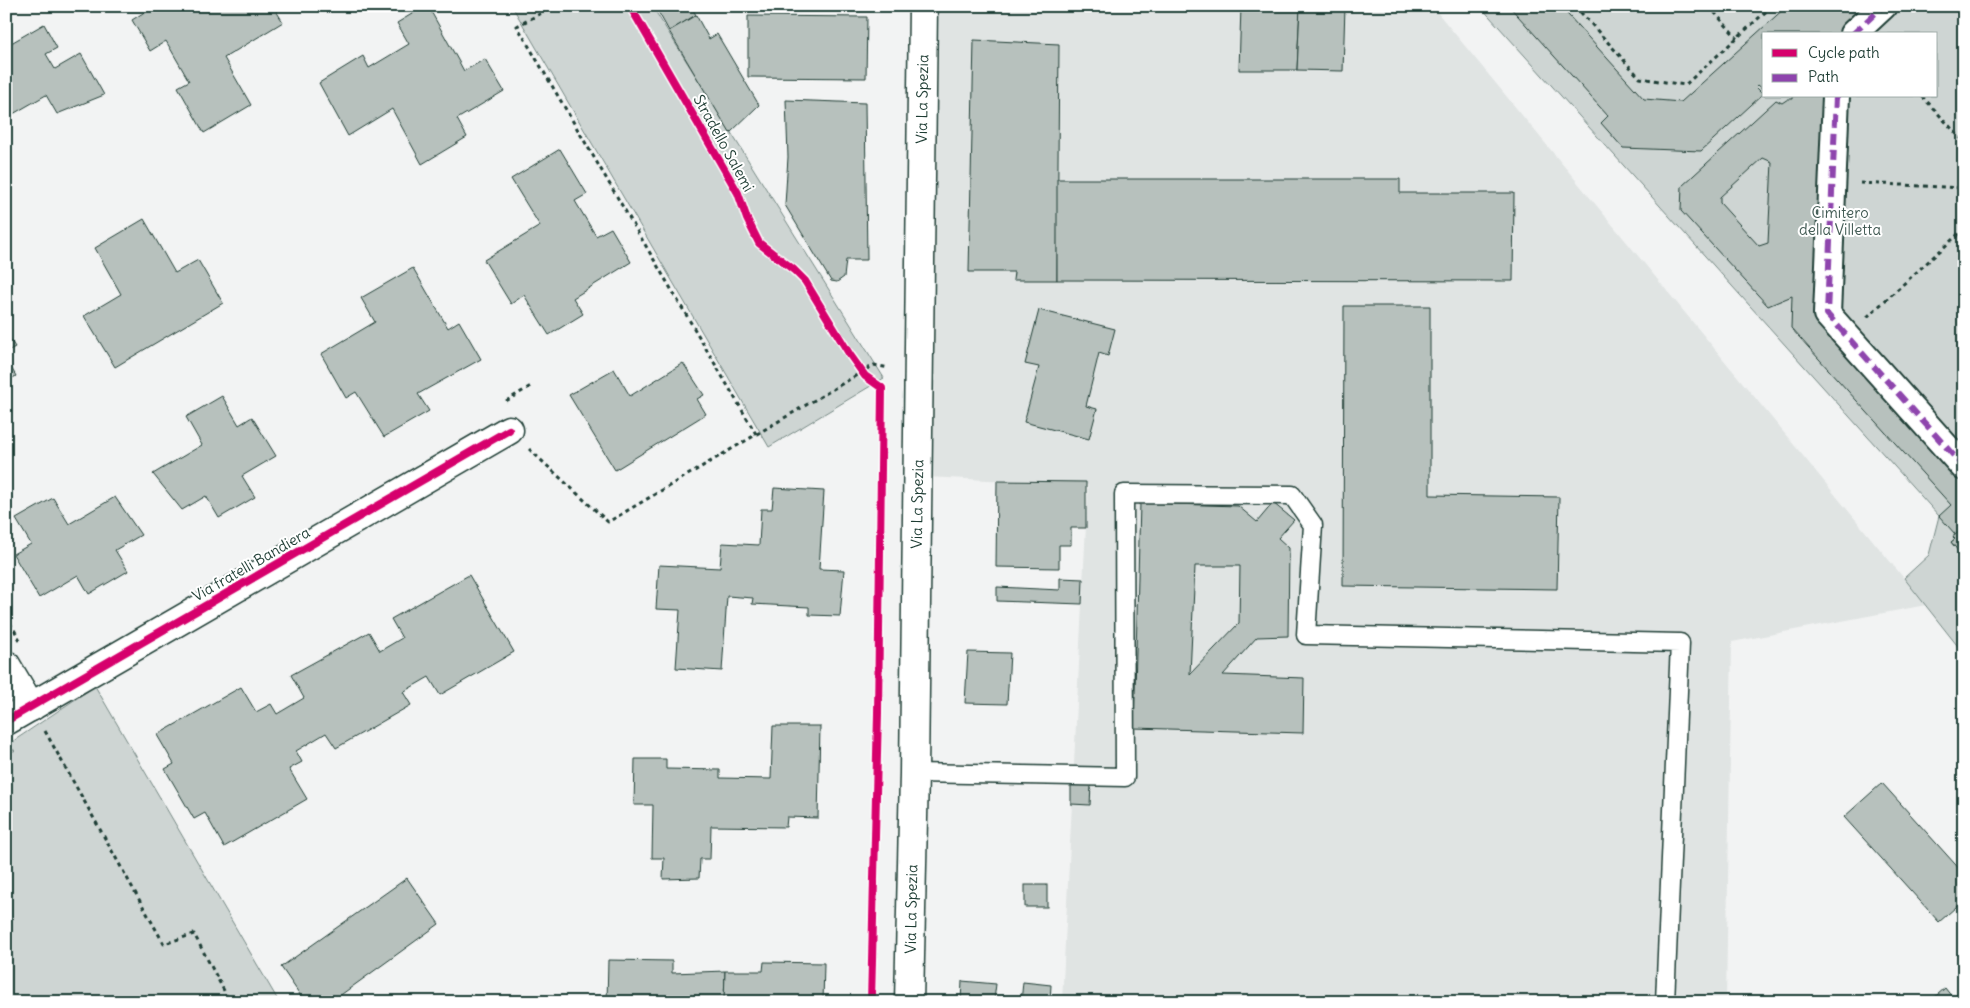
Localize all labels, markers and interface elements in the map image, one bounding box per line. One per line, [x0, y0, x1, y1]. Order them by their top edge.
legend [1762, 32, 1938, 98]
text: Cycle path [1808, 43, 1880, 62]
street label: Via La Spezia [912, 54, 932, 144]
text: Path [1808, 67, 1839, 86]
street label: Stradello Salemi [690, 91, 758, 195]
park label: Cimitero della Villetta [1799, 203, 1881, 239]
street label: Via La Spezia [907, 459, 927, 549]
street label: Via fratelli Bandiera [189, 522, 314, 605]
street label: Via La Spezia [901, 864, 921, 954]

